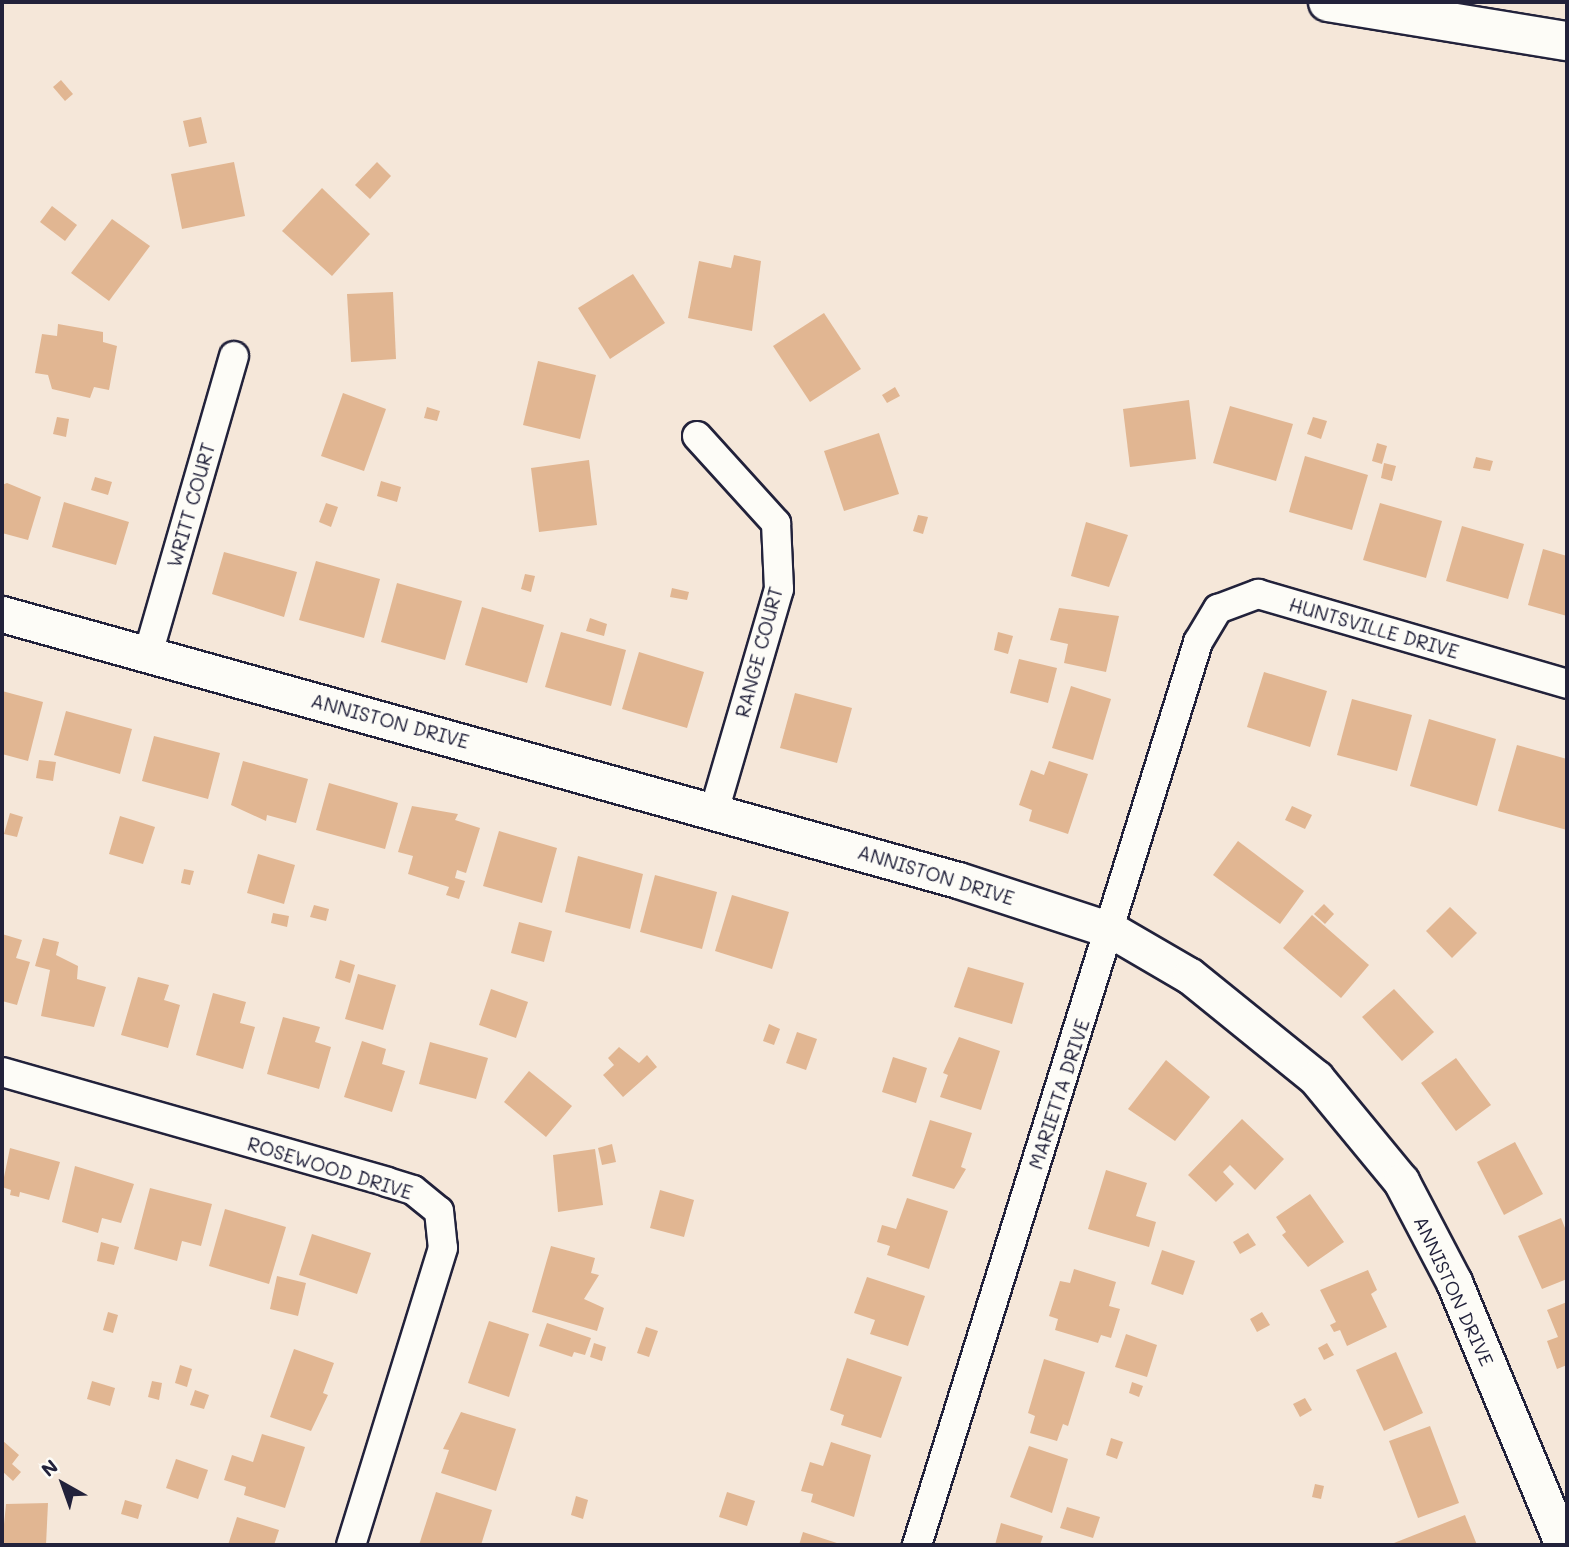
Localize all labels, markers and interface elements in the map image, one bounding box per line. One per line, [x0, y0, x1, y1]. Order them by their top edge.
street label: WRITT COURT [162, 440, 220, 570]
street label: RANGE COURT [731, 584, 787, 720]
street label: HUNTSVILLE DRIVE [1286, 593, 1462, 663]
street label: ANNISTON DRIVE [309, 689, 471, 753]
street label: ANNISTON DRIVE [855, 840, 1017, 910]
street label: MARIETTA DRIVE [1024, 1016, 1094, 1172]
street label: ROSEWOOD DRIVE [245, 1132, 415, 1204]
street label: ANNISTON DRIVE [1409, 1212, 1499, 1370]
north arrow [28, 1449, 98, 1519]
text: N [36, 1453, 63, 1482]

